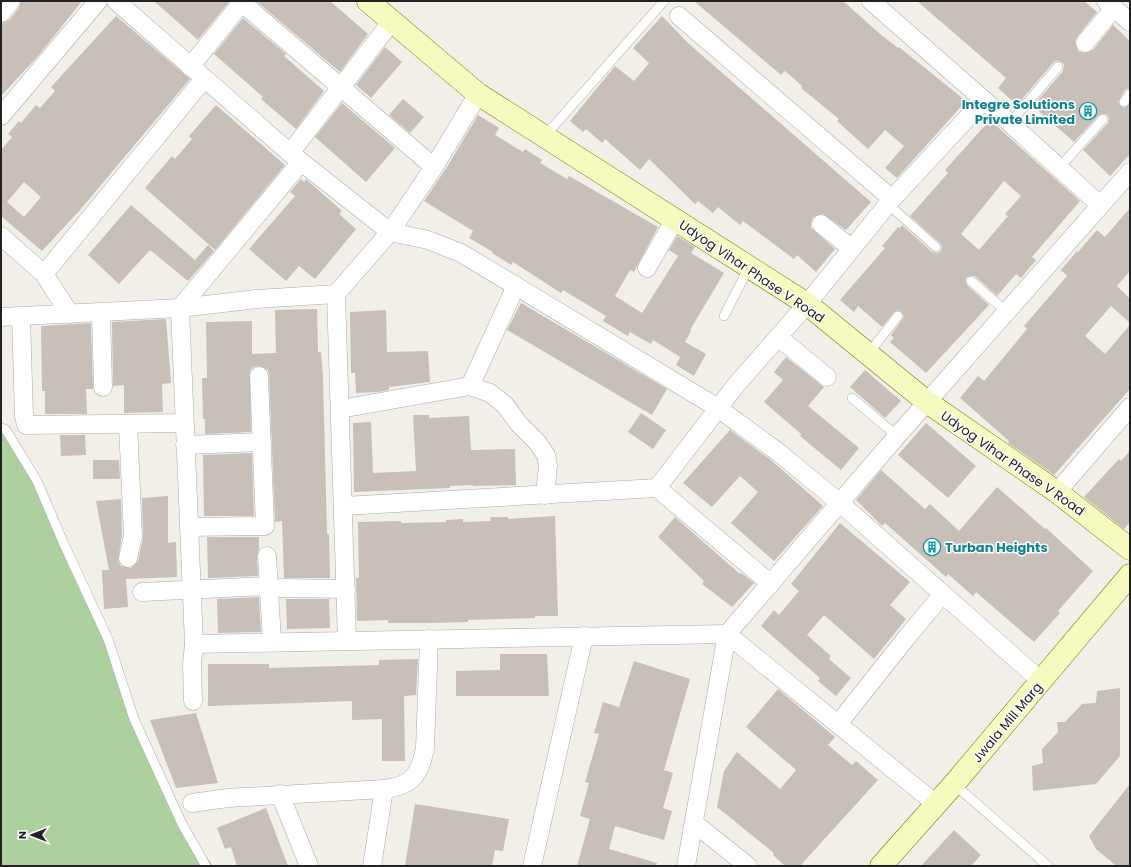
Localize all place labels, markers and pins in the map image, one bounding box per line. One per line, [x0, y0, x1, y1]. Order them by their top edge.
place label: Integre Solutions Private Limited [962, 95, 1075, 129]
building icon: Integre Solutions Private Limited [1078, 101, 1098, 121]
building icon: Turban Heights [922, 537, 942, 557]
place label: Turban Heights [945, 538, 1048, 557]

